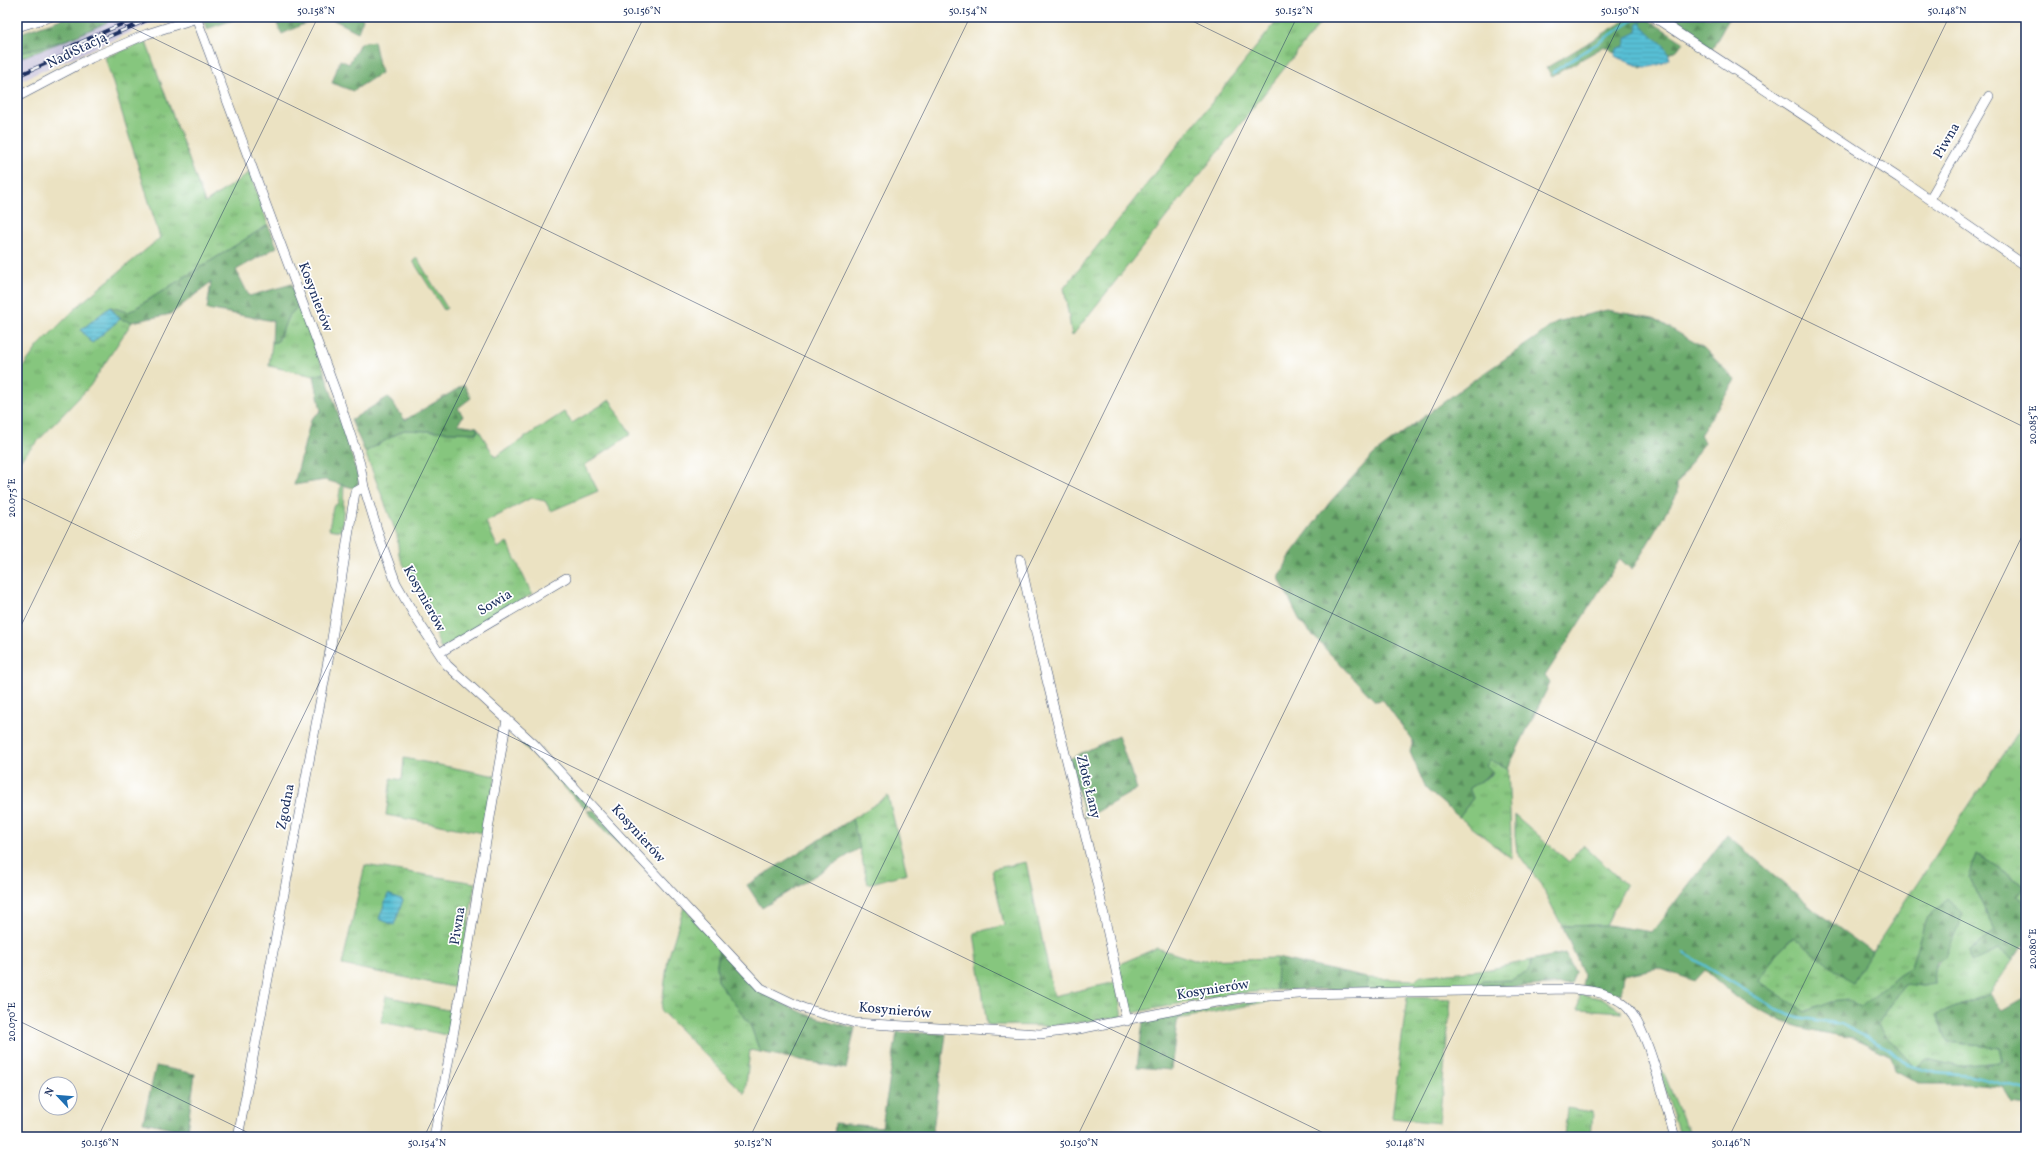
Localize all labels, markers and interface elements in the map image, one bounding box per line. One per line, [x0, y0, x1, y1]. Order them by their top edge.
text: 50.158°N [297, 4, 336, 18]
text: 50.156°N [623, 4, 662, 18]
text: 50.154°N [949, 4, 988, 18]
text: 50.152°N [1275, 4, 1314, 18]
text: 50.150°N [1601, 4, 1640, 18]
text: 50.148°N [1928, 4, 1967, 18]
street label: Nad Stacją [44, 28, 110, 74]
street label: Piwna [1929, 120, 1965, 162]
street label: Kosynierów [293, 260, 337, 335]
text: 20.085°E [2026, 405, 2040, 445]
text: 20.075°E [5, 478, 19, 518]
street label: Kosynierów [398, 563, 450, 636]
street label: Sowia [474, 585, 516, 621]
street label: Złote Łany [1071, 753, 1105, 821]
street label: Zgodna [272, 782, 300, 832]
street label: Kosynierów [607, 801, 670, 868]
street label: Piwna [446, 905, 470, 947]
text: 20.080°E [2026, 929, 2040, 969]
street label: Kosynierów [1176, 975, 1251, 1005]
street label: Kosynierów [858, 998, 932, 1024]
text: 20.070°E [5, 1002, 19, 1042]
north arrow [38, 1076, 78, 1116]
text: N [42, 1085, 59, 1099]
text: 50.156°N [81, 1136, 120, 1150]
text: 50.154°N [408, 1136, 447, 1150]
text: 50.152°N [734, 1136, 773, 1150]
text: 50.150°N [1060, 1136, 1099, 1150]
text: 50.148°N [1386, 1136, 1425, 1150]
text: 50.146°N [1712, 1136, 1751, 1150]

